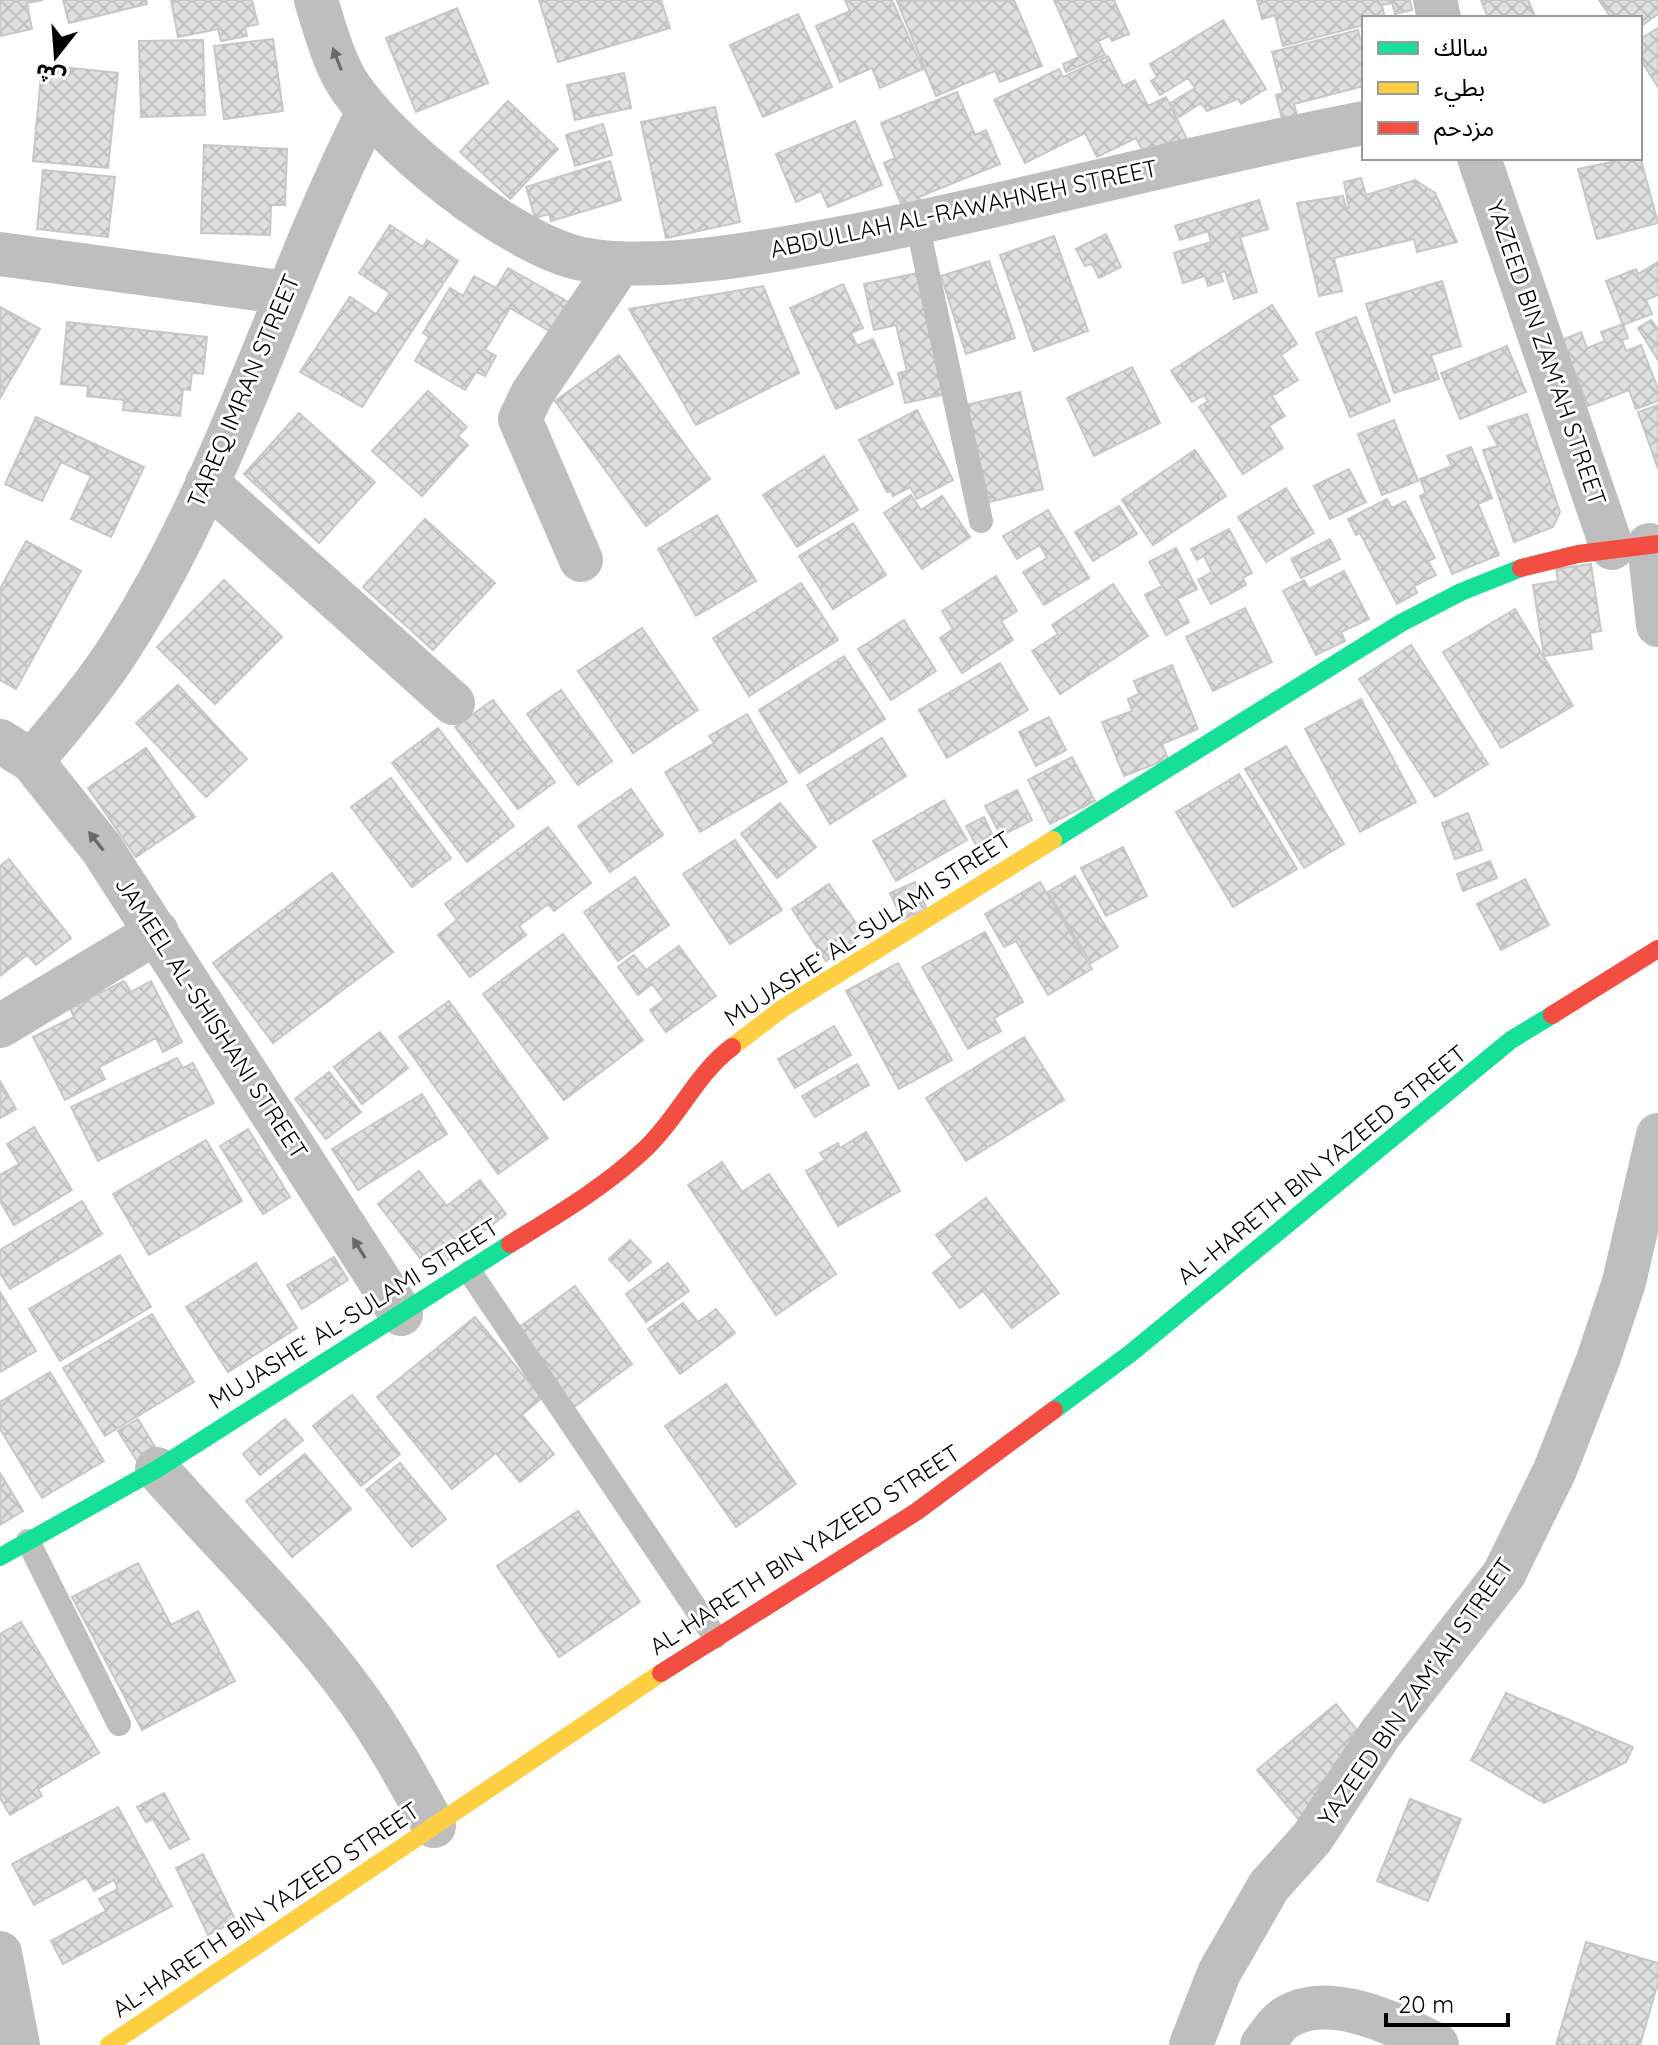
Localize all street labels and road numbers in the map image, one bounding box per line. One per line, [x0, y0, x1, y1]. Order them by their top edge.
street label: ABDULLAH AL-RAWAHNEH STREET [767, 152, 1160, 264]
street label: YAZEED BIN ZAM‘AH STREET [1480, 196, 1613, 509]
street label: TAREQ IMRAN STREET [180, 269, 306, 512]
street label: MUJASHE‘ AL-SULAMI STREET [718, 824, 1017, 1032]
street label: JAMEEL AL-SHISHANI STREET [109, 870, 315, 1165]
street label: AL-HARETH BIN YAZEED STREET [1170, 1038, 1472, 1291]
street label: MUJASHE‘ AL-SULAMI STREET [203, 1211, 504, 1415]
street label: AL-HARETH BIN YAZEED STREET [643, 1437, 965, 1661]
street label: YAZEED BIN ZAM‘AH STREET [1311, 1551, 1520, 1832]
street label: AL-HARETH BIN YAZEED STREET [106, 1795, 425, 2023]

